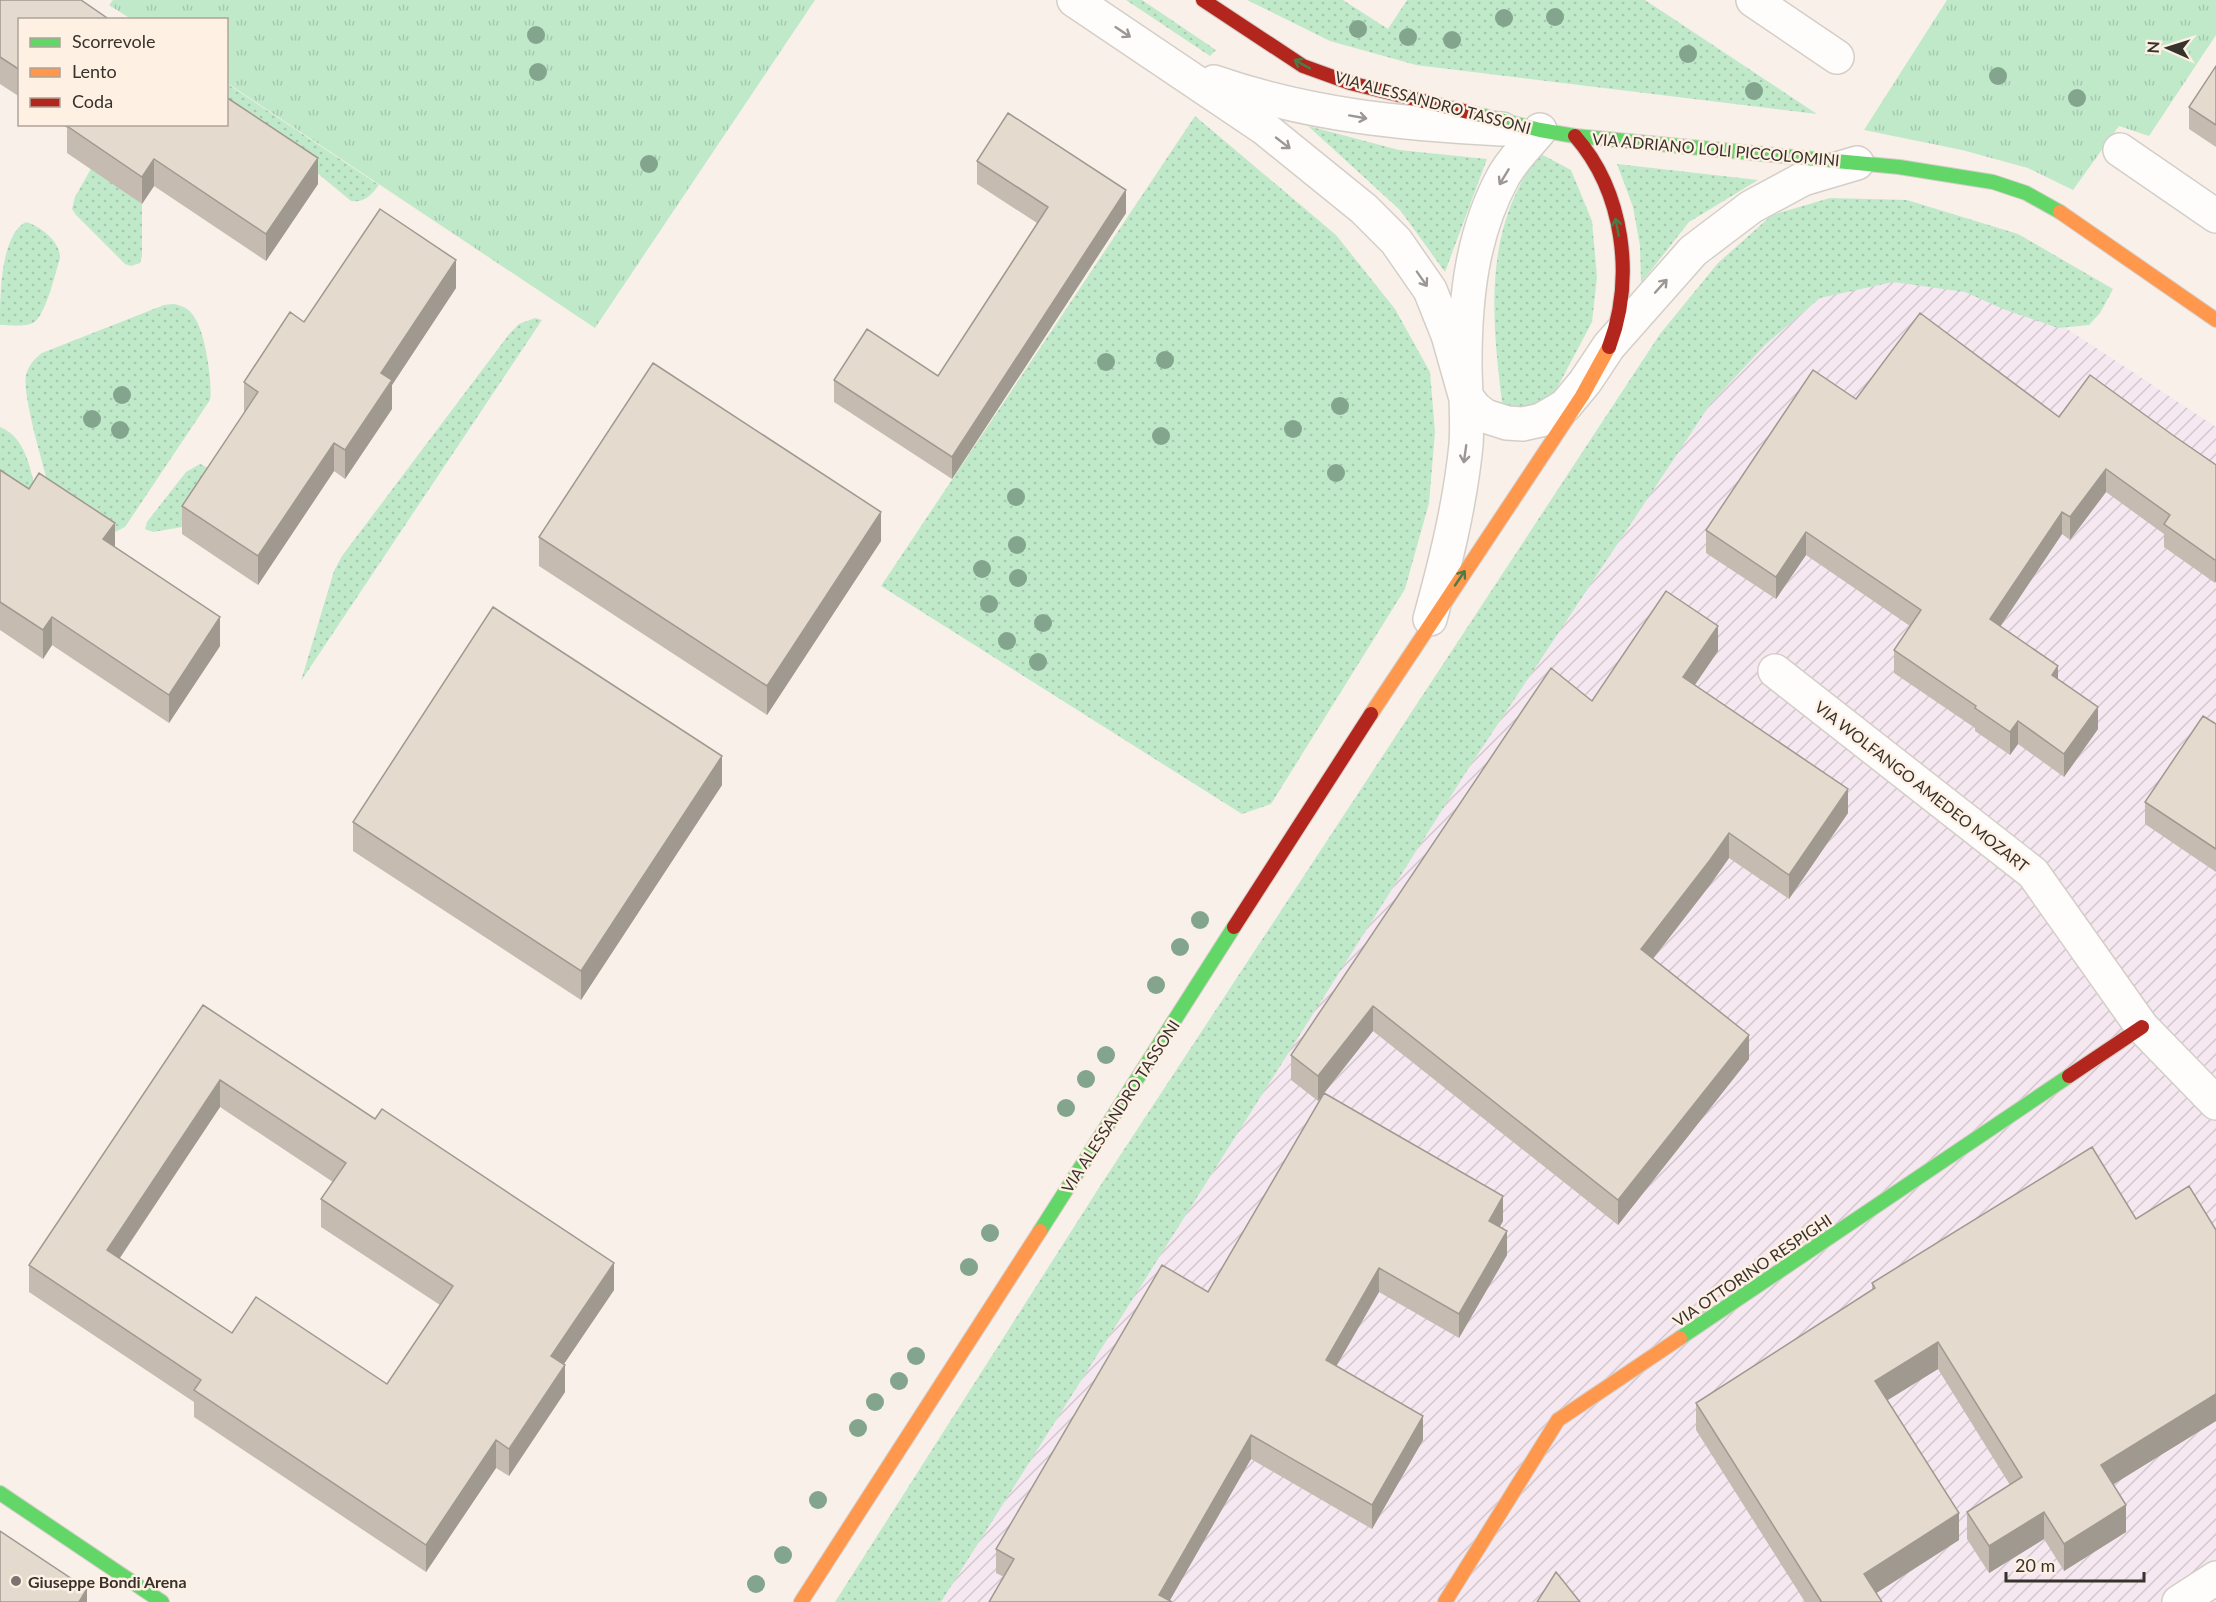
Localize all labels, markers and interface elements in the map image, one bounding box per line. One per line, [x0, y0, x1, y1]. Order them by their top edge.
legend [18, 18, 228, 126]
north arrow [2138, 18, 2198, 78]
one-way arrow [1114, 26, 1131, 39]
text: Scorrevole [72, 30, 155, 52]
text: N [2143, 41, 2162, 54]
one-way arrow [1294, 58, 1311, 70]
text: Lento [72, 60, 117, 82]
street label: VIA ALESSANDRO TASSONI [1333, 67, 1533, 137]
text: Coda [72, 90, 113, 112]
one-way arrow [1348, 112, 1367, 123]
street label: VIA ADRIANO LOLI PICCOLOMINI [1592, 129, 1840, 169]
one-way arrow [1275, 136, 1291, 149]
one-way arrow [1498, 168, 1510, 185]
one-way arrow [1611, 218, 1622, 237]
one-way arrow [1416, 270, 1428, 286]
one-way arrow [1654, 279, 1668, 294]
one-way arrow [1459, 443, 1470, 463]
one-way arrow [1454, 570, 1466, 587]
street label: VIA WOLFANGO AMEDEO MOZART [1811, 697, 2033, 876]
street label: VIA ALESSANDRO TASSONI [1057, 1016, 1183, 1196]
street label: VIA OTTORINO RESPIGHI [1669, 1210, 1835, 1330]
scale bar [2006, 1545, 2144, 1583]
text: 20 m [2015, 1554, 2055, 1576]
place label: Giuseppe Bondi Arena [28, 1572, 187, 1591]
marker: Giuseppe Bondi Arena [9, 1574, 23, 1588]

